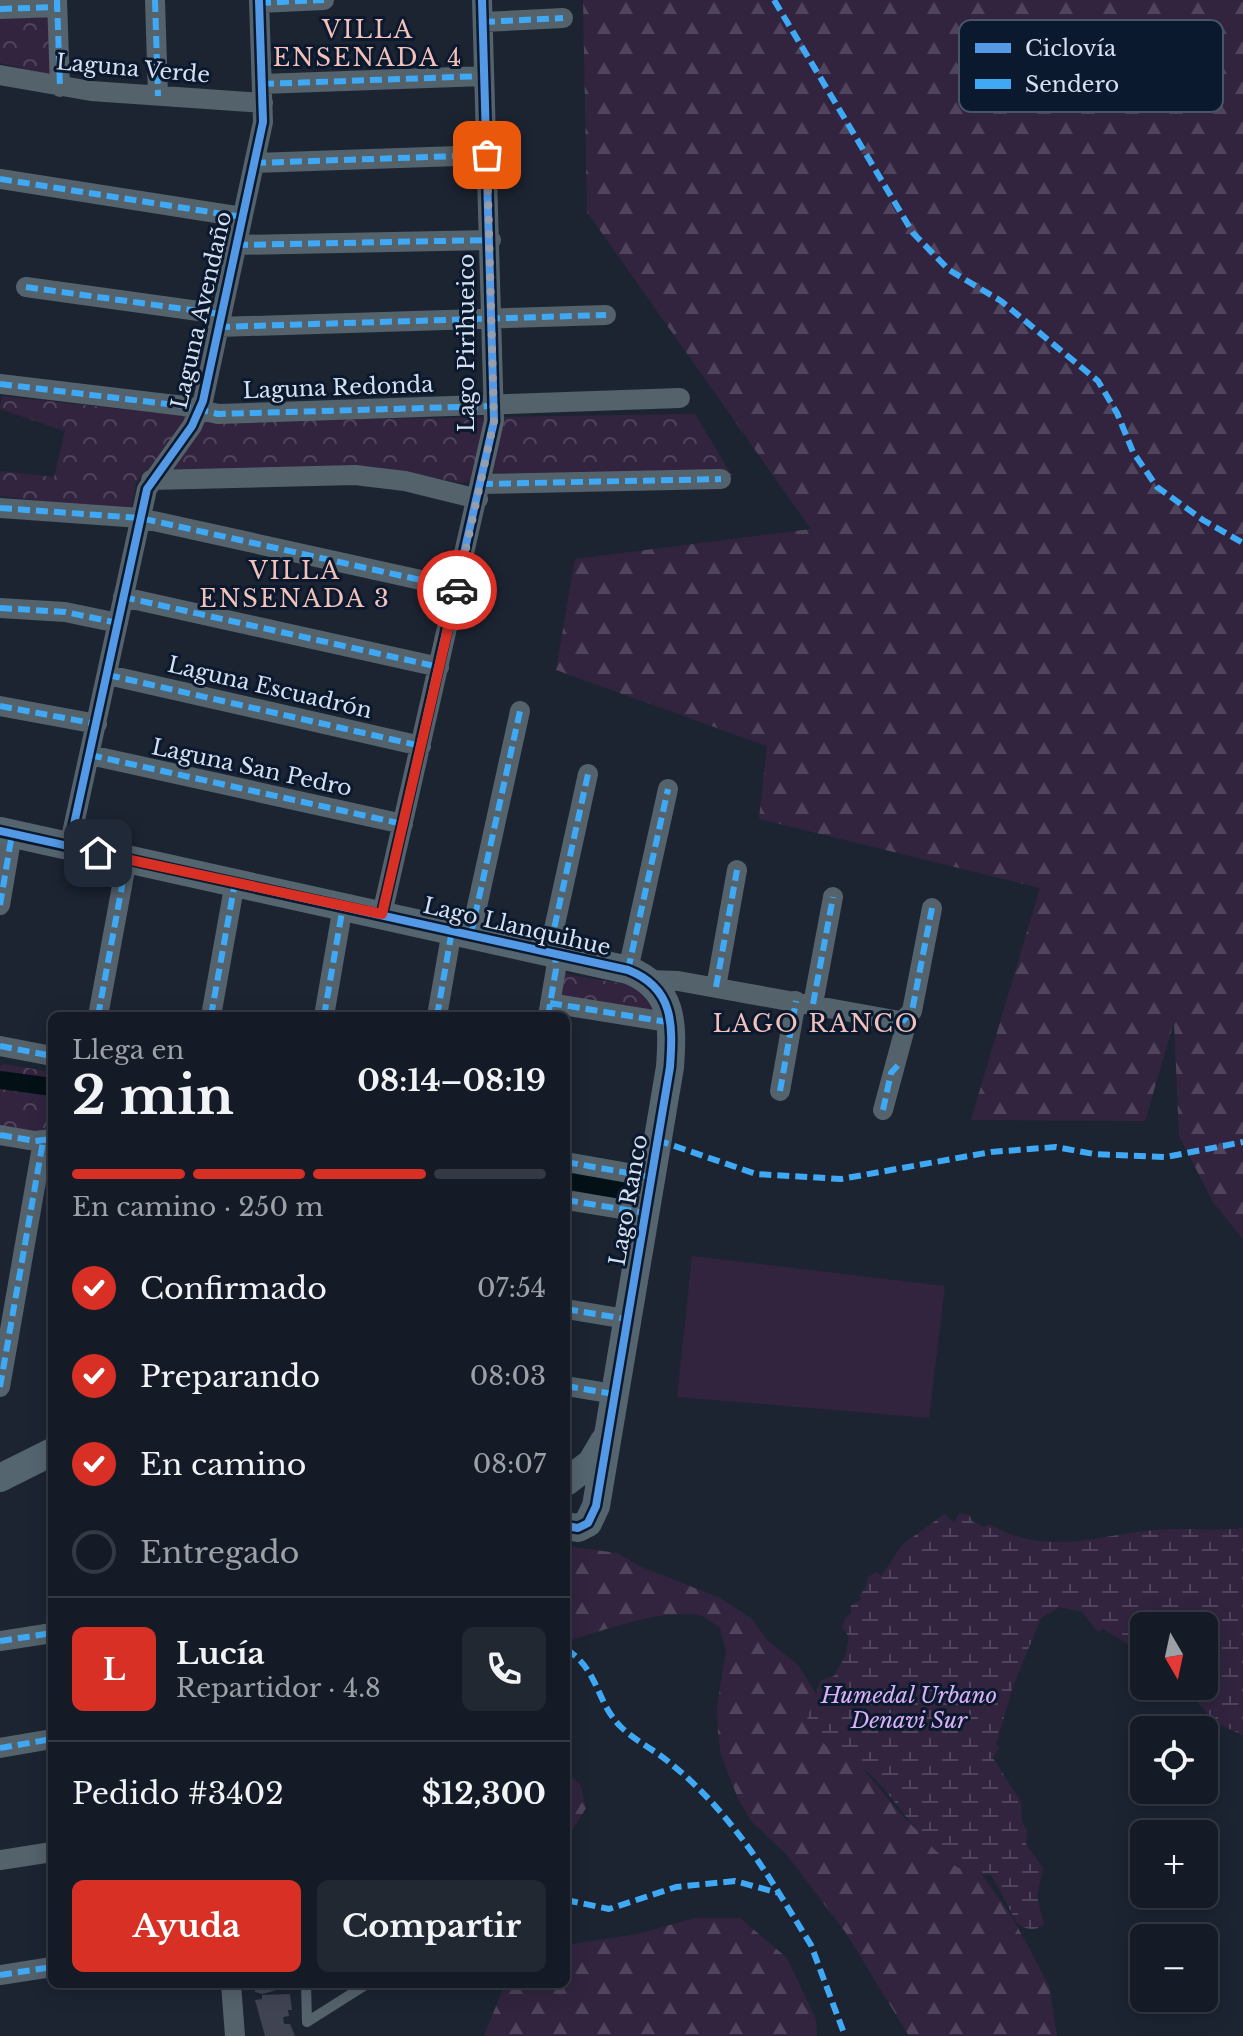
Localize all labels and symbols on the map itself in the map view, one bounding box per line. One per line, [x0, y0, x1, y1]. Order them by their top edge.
district label: VILLA ENSENADA 4 [273, 15, 463, 72]
legend [959, 20, 1223, 112]
text: Ciclovía [1025, 35, 1117, 62]
street label: Laguna Verde [55, 48, 211, 89]
text: Sendero [1025, 71, 1119, 98]
pin [453, 121, 521, 189]
street label: Laguna Avendaño [166, 209, 237, 411]
street label: Lago Pirihueico [453, 254, 480, 432]
street label: Laguna Redonda [242, 371, 435, 404]
courier [417, 550, 497, 630]
district label: VILLA ENSENADA 3 [199, 556, 391, 613]
street label: Laguna Escuadrón [165, 651, 375, 724]
street label: Laguna San Pedro [149, 733, 354, 802]
pin [64, 819, 132, 887]
street label: Lago Llanquihue [421, 892, 613, 961]
district label: LAGO RANCO [713, 1009, 919, 1038]
street label: Lago Ranco [604, 1132, 653, 1268]
north arrow [1130, 1612, 1218, 1700]
park label: Humedal Urbano Denavi Sur [820, 1682, 997, 1734]

